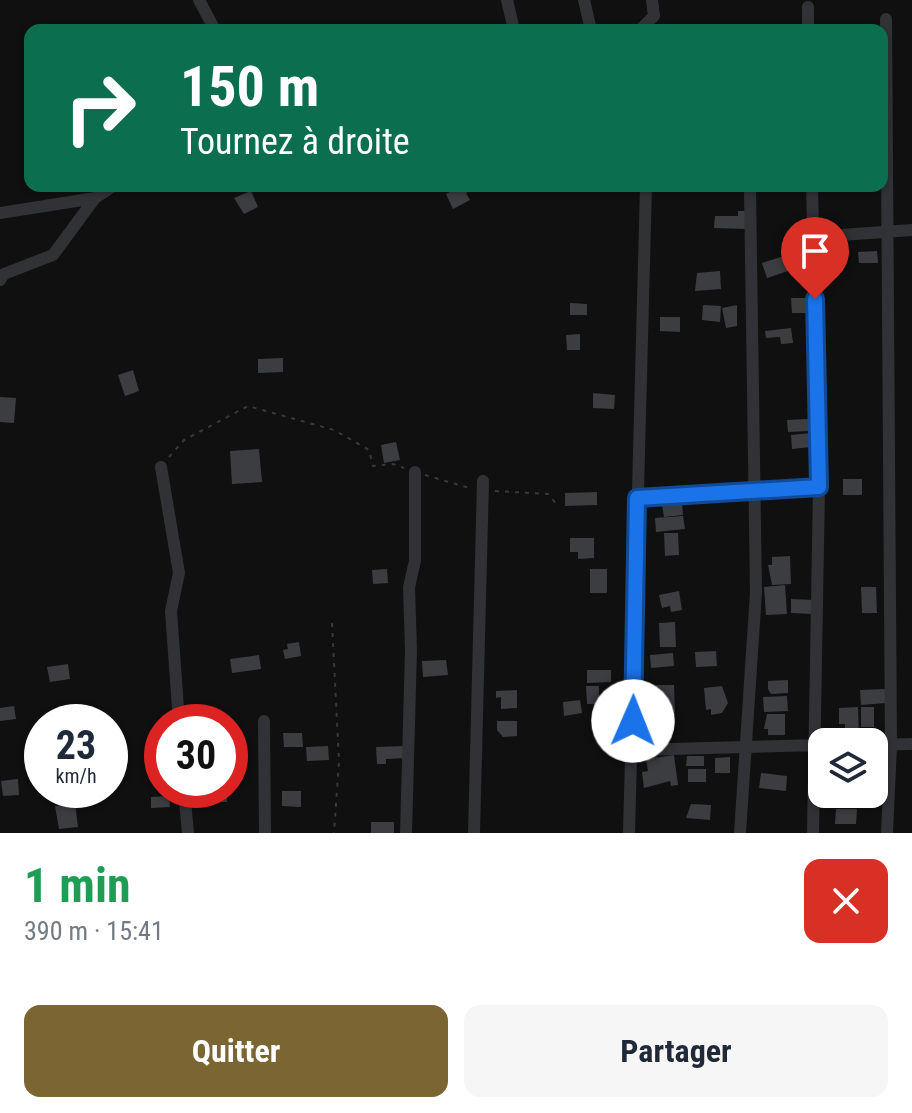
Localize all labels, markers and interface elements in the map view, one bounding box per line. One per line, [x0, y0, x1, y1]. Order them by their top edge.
text: 150 m [180, 54, 319, 120]
icon: right [48, 56, 152, 160]
text: Tournez à droite [180, 121, 410, 163]
pin [781, 217, 849, 299]
icon: arrive [793, 229, 837, 273]
position arrow [591, 679, 675, 763]
speed limit sign: 30 [144, 704, 248, 808]
text: 23 [56, 722, 96, 769]
map controls [808, 728, 888, 808]
button: layers [808, 728, 888, 808]
text: km/h [55, 764, 97, 788]
text: 1 min [24, 857, 131, 914]
button: close [804, 859, 888, 943]
text: 390 m · 15:41 [24, 916, 164, 946]
button: Quitter [24, 1005, 448, 1097]
button: Partager [464, 1005, 888, 1097]

